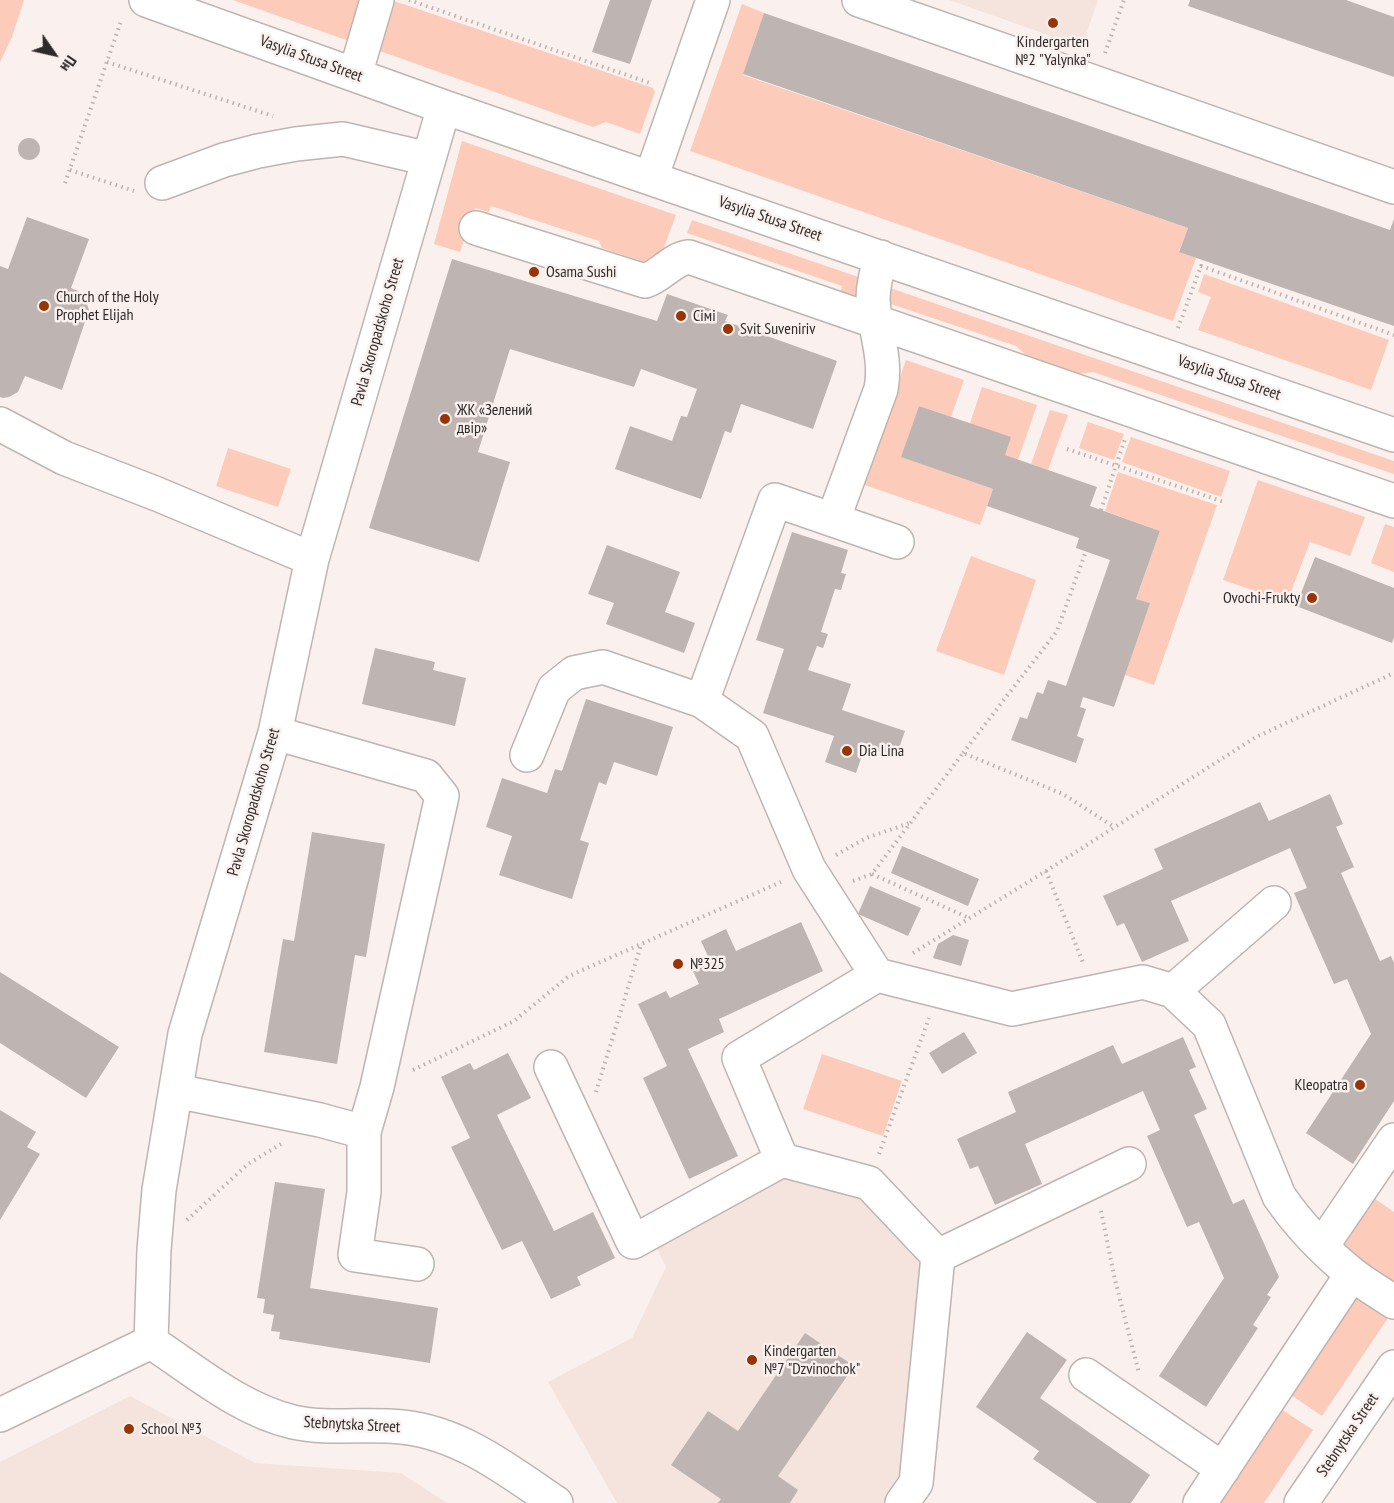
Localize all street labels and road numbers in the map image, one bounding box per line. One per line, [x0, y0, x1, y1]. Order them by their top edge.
street label: Vasylia Stusa Street [257, 31, 365, 87]
street label: Vasylia Stusa Street [716, 192, 824, 246]
street label: Pavla Skoropadskoho Street [348, 256, 408, 408]
street label: Vasylia Stusa Street [1175, 351, 1283, 405]
street label: Pavla Skoropadskoho Street [224, 726, 284, 878]
street label: Stebnytska Street [1313, 1390, 1383, 1480]
street label: Stebnytska Street [303, 1413, 401, 1437]

